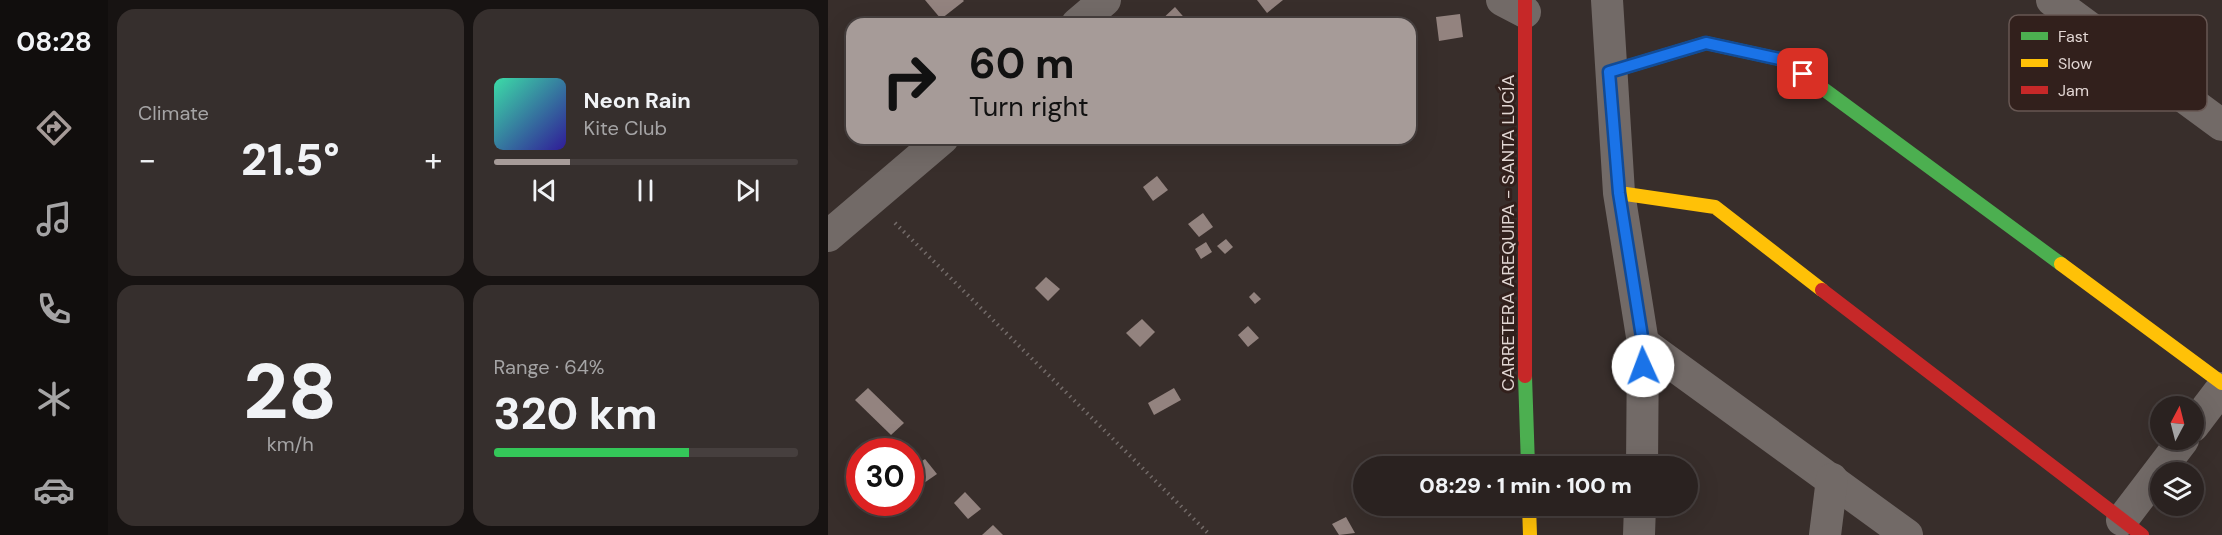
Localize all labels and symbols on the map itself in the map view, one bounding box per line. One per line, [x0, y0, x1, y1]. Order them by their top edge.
legend [2009, 15, 2207, 111]
text: Fast [2058, 26, 2089, 47]
pin [1777, 48, 1828, 99]
text: Slow [2058, 53, 2092, 74]
street label: CARRETERA AREQUIPA - SANTA LUCÍA [1496, 75, 1520, 391]
text: Jam [2058, 80, 2089, 101]
position arrow [1611, 334, 1675, 398]
north arrow [2150, 396, 2204, 450]
speed limit sign: 30 [846, 438, 924, 516]

